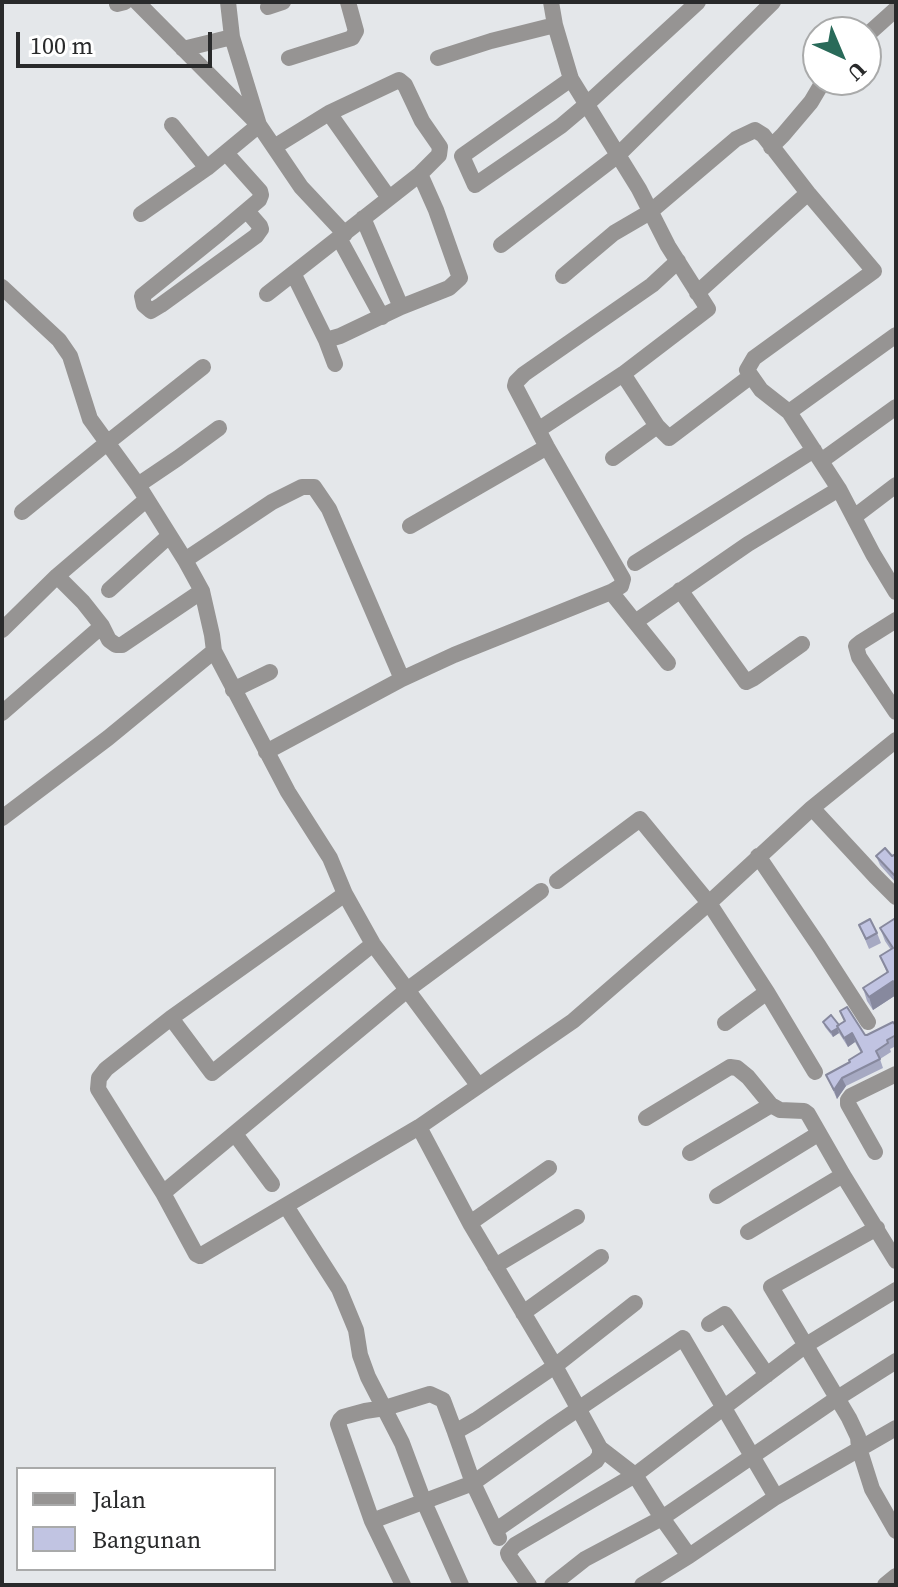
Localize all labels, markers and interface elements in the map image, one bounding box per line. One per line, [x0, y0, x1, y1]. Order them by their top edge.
scale bar [20, 16, 216, 66]
north arrow [802, 16, 882, 96]
text: 100 m [30, 29, 93, 62]
text: U [841, 55, 873, 88]
legend [16, 1467, 276, 1571]
text: Jalan [92, 1483, 146, 1516]
text: Bangunan [92, 1523, 201, 1556]

